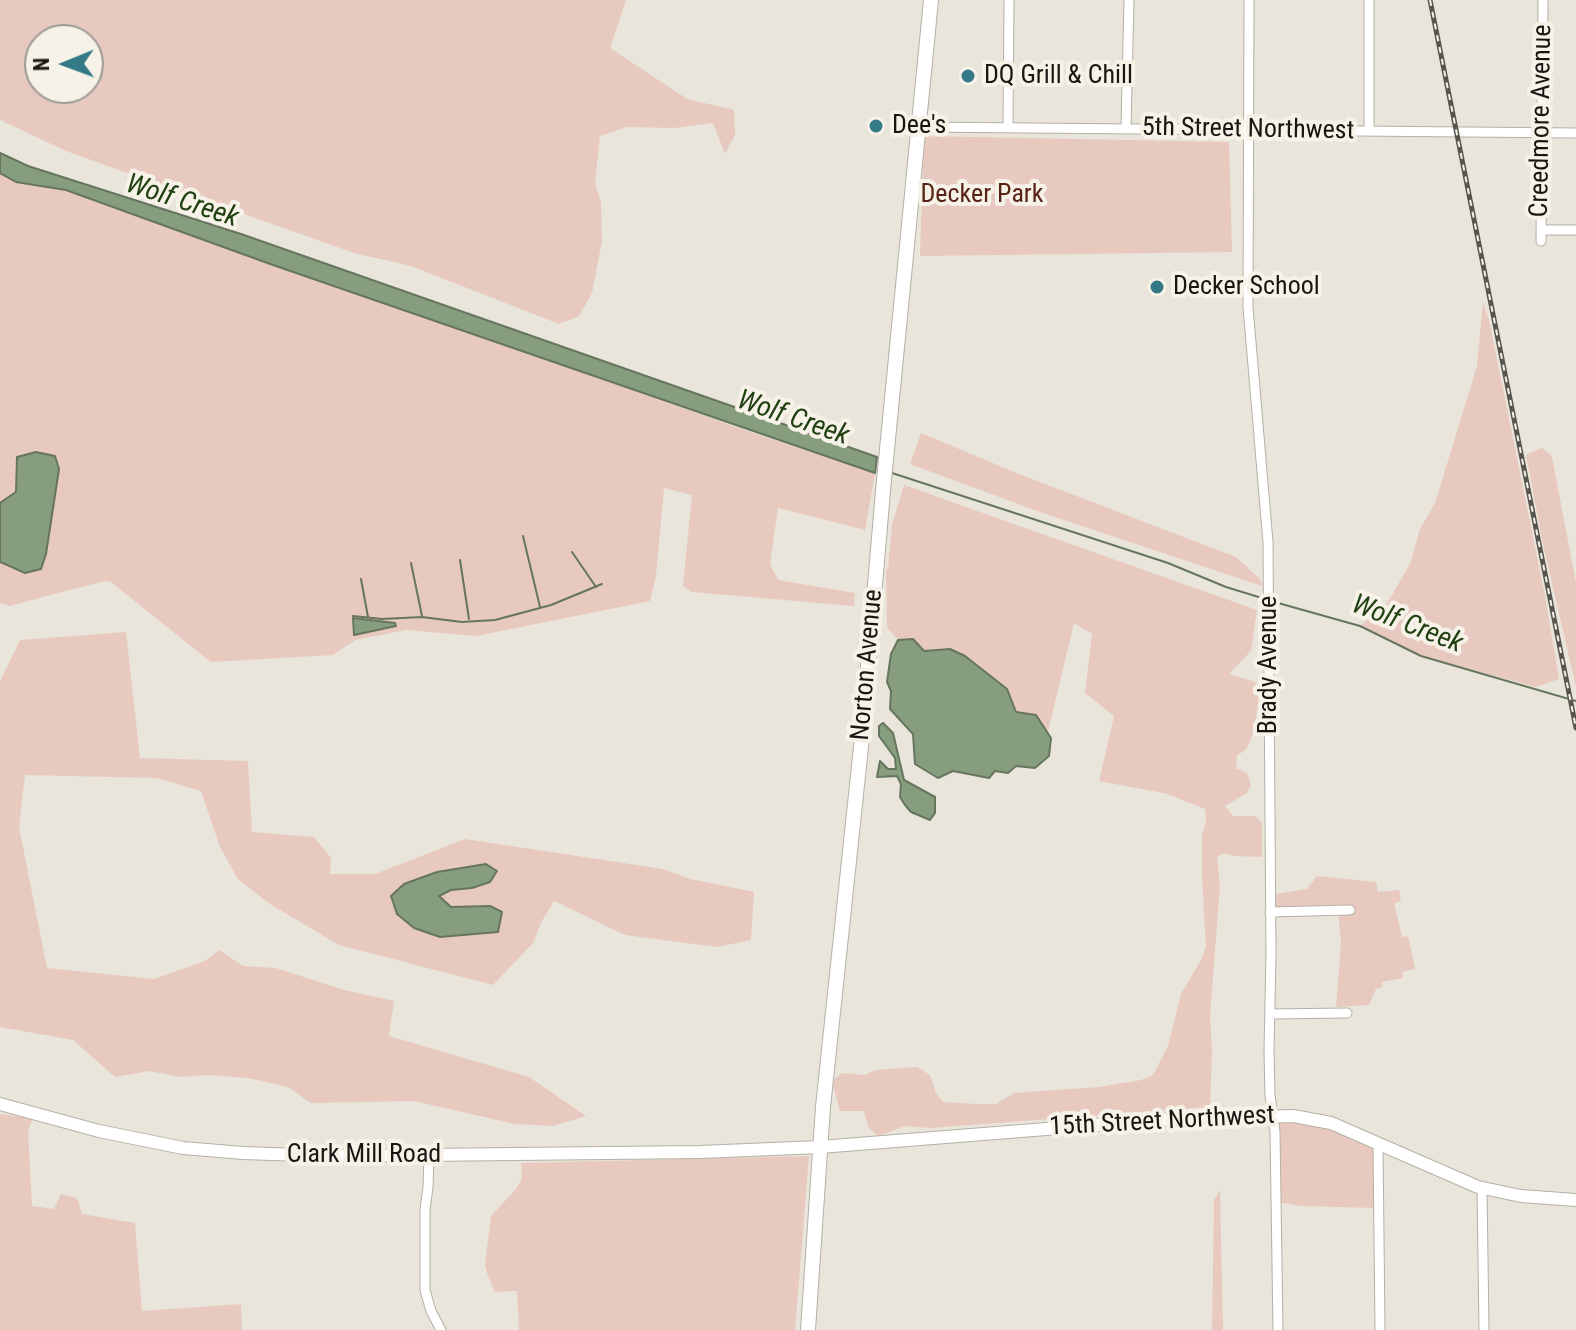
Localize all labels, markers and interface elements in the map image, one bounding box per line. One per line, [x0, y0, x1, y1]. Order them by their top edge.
north arrow [24, 24, 104, 104]
street label: Creedmore Avenue [1525, 24, 1559, 218]
text: N [29, 57, 54, 71]
place label: DQ Grill & Chill [984, 60, 1133, 92]
marker: DQ Grill & Chill [959, 67, 977, 85]
place label: Dee's [892, 110, 946, 142]
street label: 5th Street Northwest [1141, 113, 1355, 147]
marker: Dee's [867, 117, 885, 135]
water label: Wolf Creek [122, 168, 242, 236]
park label: Decker Park [921, 179, 1043, 211]
place label: Decker School [1173, 271, 1320, 303]
marker: Decker School [1148, 278, 1166, 296]
water label: Wolf Creek [733, 384, 853, 454]
street label: Norton Avenue [846, 588, 890, 742]
water label: Wolf Creek [1347, 588, 1467, 662]
street label: Brady Avenue [1253, 596, 1285, 734]
street label: 15th Street Northwest [1049, 1101, 1275, 1143]
street label: Clark Mill Road [287, 1139, 441, 1171]

